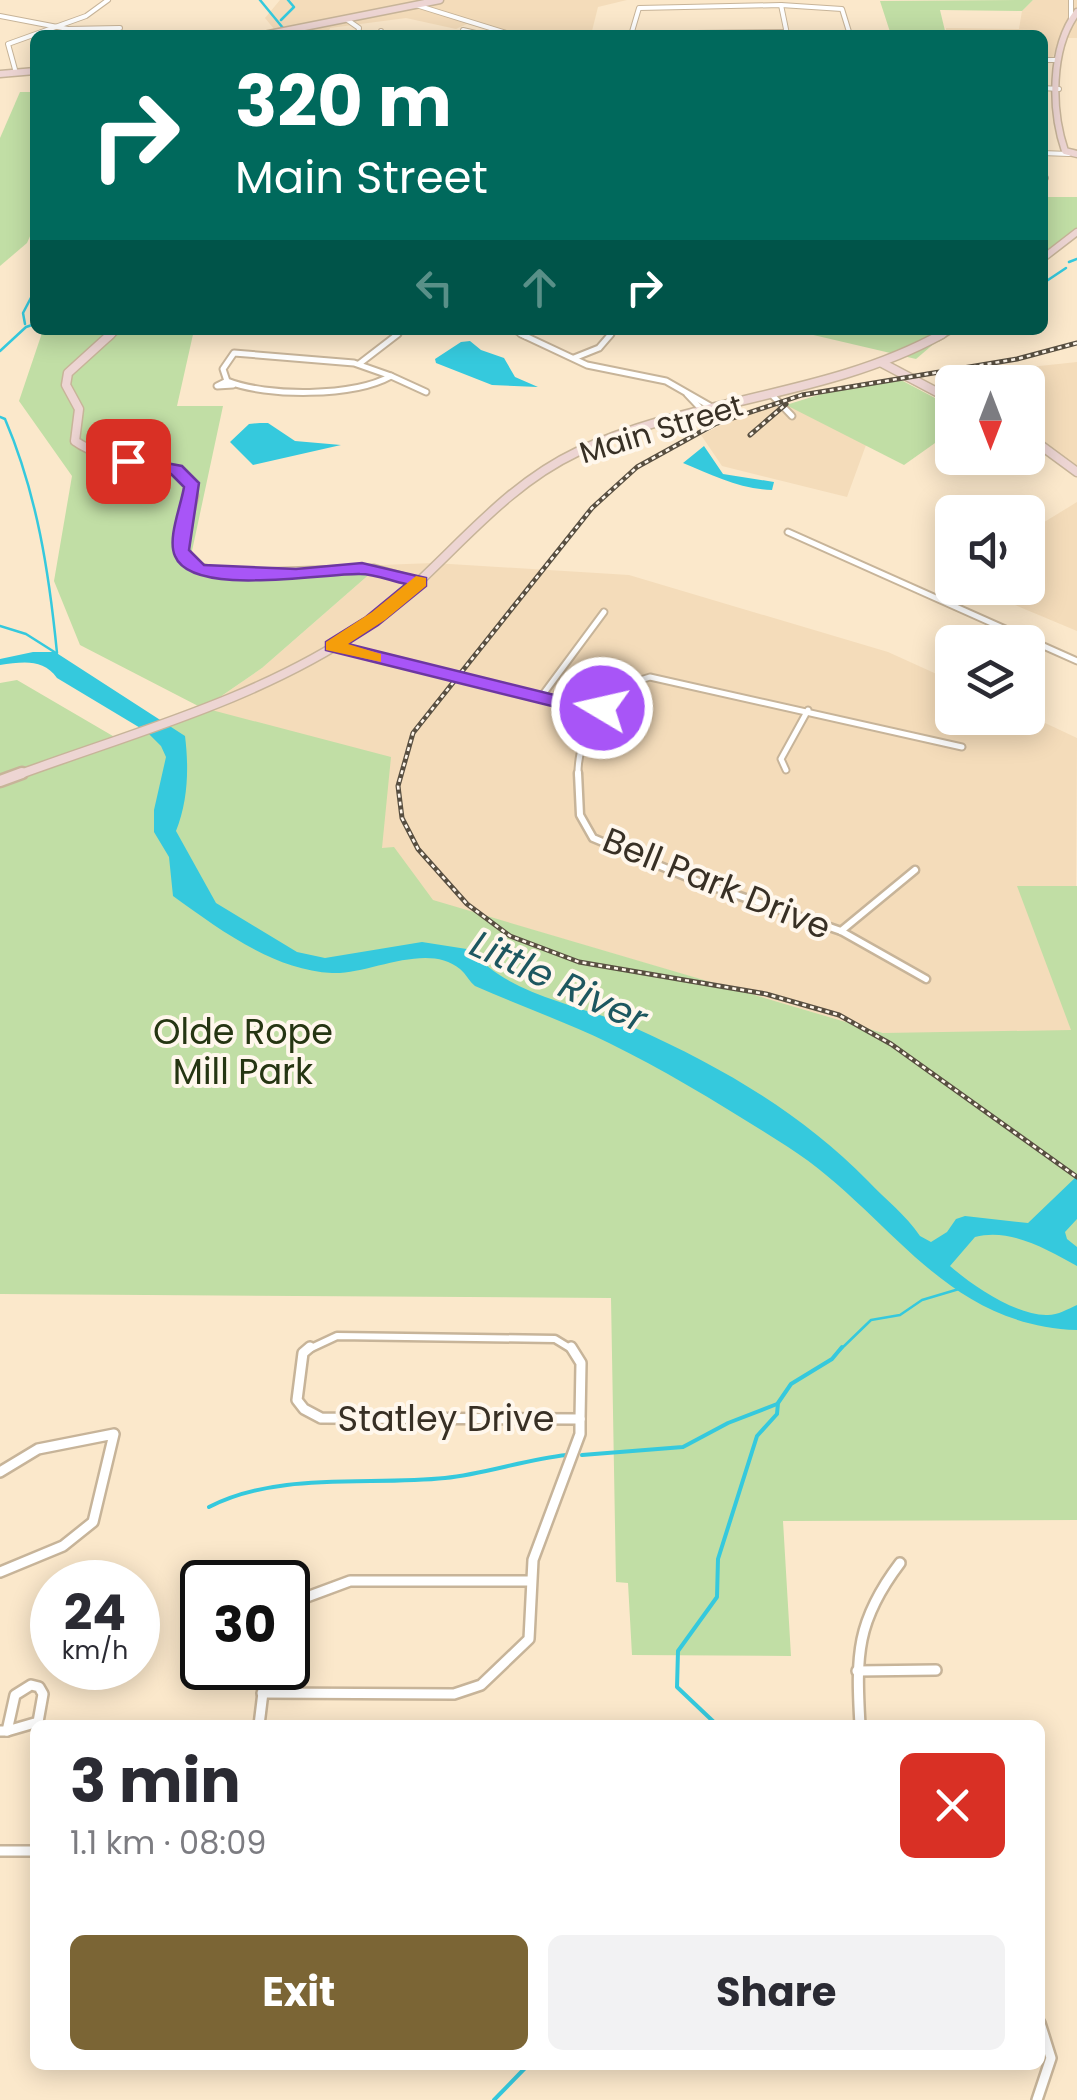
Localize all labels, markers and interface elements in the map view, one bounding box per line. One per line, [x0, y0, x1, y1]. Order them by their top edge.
text: 320 m [235, 52, 452, 151]
icon: right [70, 70, 200, 200]
text: Main Street [235, 146, 488, 209]
icon: left [407, 260, 462, 315]
icon: ahead [512, 260, 567, 315]
icon: right [617, 260, 672, 315]
north arrow [935, 365, 1045, 475]
map controls [935, 365, 1045, 735]
street label: Main Street [574, 384, 748, 474]
pin [86, 419, 171, 504]
icon: arrive [101, 434, 156, 489]
button: sound [935, 495, 1045, 605]
button: layers [935, 625, 1045, 735]
position arrow [550, 656, 654, 760]
street label: Bell Park Drive [596, 815, 838, 951]
water label: Little River [462, 917, 657, 1045]
park label: Olde Rope Mill Park [153, 1007, 333, 1096]
street label: Statley Drive [338, 1394, 554, 1443]
speed limit sign: 30 [180, 1560, 310, 1690]
text: 24 [64, 1577, 126, 1648]
text: km/h [62, 1633, 128, 1668]
text: 3 min [70, 1739, 241, 1823]
button: close [900, 1753, 1005, 1858]
text: 1.1 km · 08:09 [70, 1820, 266, 1865]
button: Exit [70, 1935, 528, 2050]
button: Share [548, 1935, 1005, 2050]

